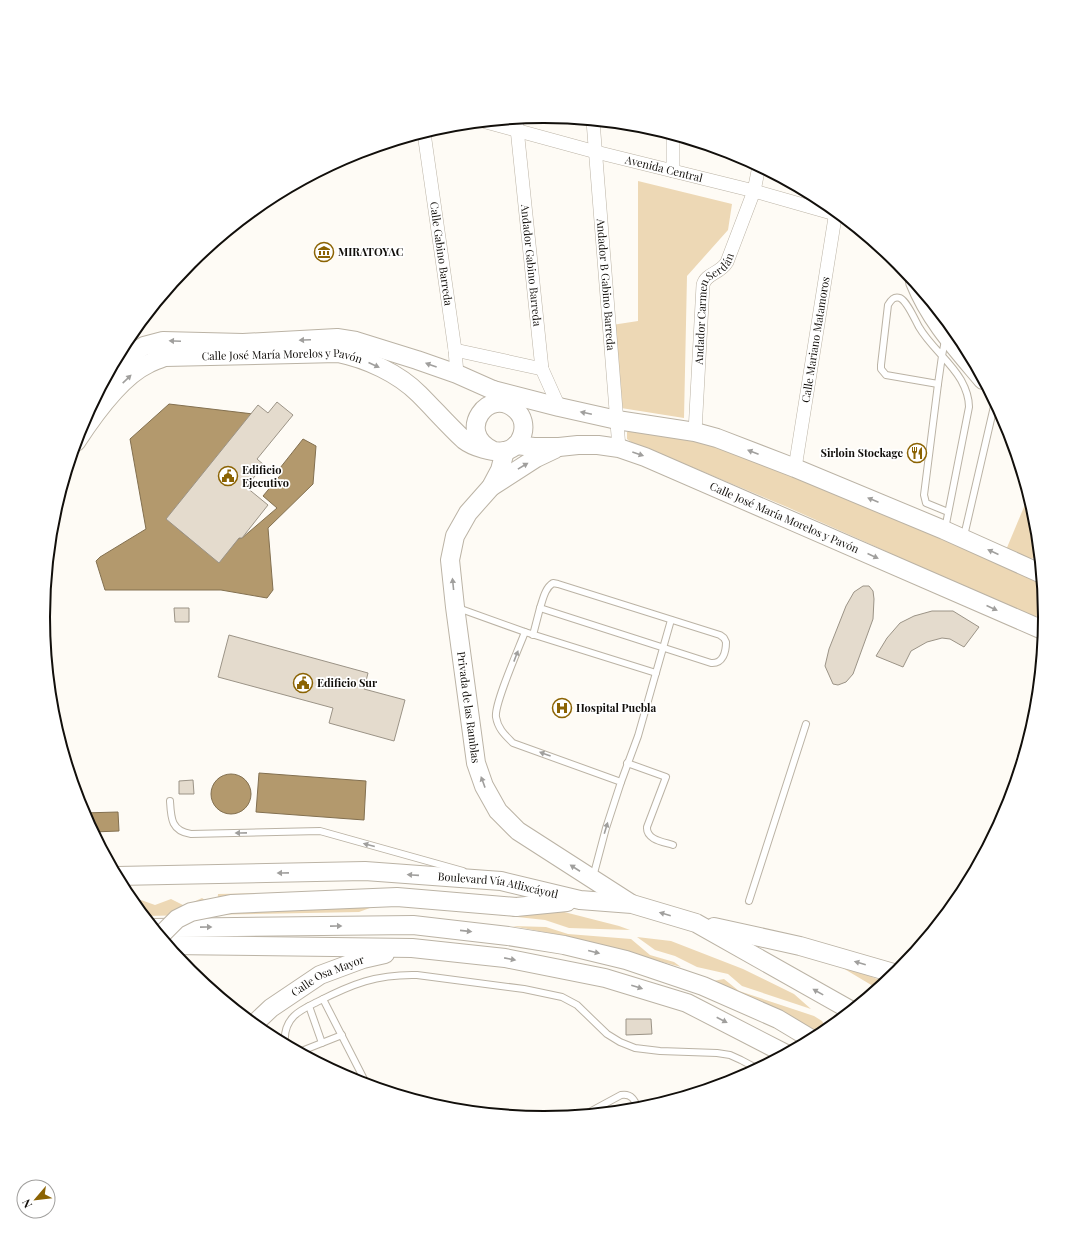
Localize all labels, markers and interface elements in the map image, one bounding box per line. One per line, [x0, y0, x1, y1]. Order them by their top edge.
street label: Avenida Central [623, 151, 704, 185]
street label: Calle Gabino Barreda [427, 201, 457, 307]
street label: Andador Gabino Barreda [518, 202, 546, 327]
street label: Andador B Gabino Barreda [594, 217, 619, 351]
museum icon: MIRATOYAC [313, 241, 335, 263]
place label: MIRATOYAC [338, 244, 404, 259]
street label: Andador Carmen Serdán [691, 250, 737, 366]
street label: Calle Mariano Matamoros [798, 275, 832, 404]
one-way arrow [298, 337, 311, 343]
one-way arrow [168, 338, 181, 344]
street label: Calle José María Morelos y Pavón [201, 345, 365, 366]
one-way arrow [369, 362, 380, 368]
one-way arrow [425, 362, 437, 368]
one-way arrow [122, 374, 132, 384]
one-way arrow [580, 410, 592, 416]
restaurant icon: Sirloin Stockage [906, 442, 928, 464]
place label: Sirloin Stockage [820, 445, 903, 460]
one-way arrow [746, 448, 758, 454]
one-way arrow [633, 452, 645, 458]
place label: Edificio Ejecutivo [242, 462, 289, 490]
one-way arrow [517, 463, 529, 470]
public building icon: Edificio Ejecutivo [217, 465, 239, 487]
street label: Calle José María Morelos y Pavón [708, 478, 862, 556]
one-way arrow [867, 497, 879, 503]
one-way arrow [987, 549, 998, 555]
one-way arrow [867, 553, 879, 560]
one-way arrow [450, 578, 456, 590]
one-way arrow [986, 605, 998, 612]
street label: Privada de las Ramblas [454, 650, 484, 764]
one-way arrow [513, 650, 519, 662]
public building icon: Edificio Sur [292, 672, 314, 694]
place label: Edificio Sur [317, 675, 378, 690]
hospital icon: Hospital Puebla [551, 697, 573, 719]
place label: Hospital Puebla [576, 700, 657, 715]
one-way arrow [539, 751, 551, 757]
one-way arrow [480, 775, 486, 787]
one-way arrow [603, 822, 609, 834]
one-way arrow [234, 830, 247, 836]
one-way arrow [362, 842, 374, 848]
one-way arrow [570, 865, 581, 872]
street label: Boulevard Vía Atlixcáyotl [437, 868, 560, 902]
one-way arrow [277, 869, 289, 876]
one-way arrow [407, 871, 419, 878]
one-way arrow [659, 911, 671, 917]
one-way arrow [330, 923, 343, 929]
one-way arrow [200, 924, 213, 930]
one-way arrow [460, 928, 472, 934]
one-way arrow [588, 949, 600, 955]
street label: Calle Osa Mayor [288, 951, 366, 1000]
one-way arrow [504, 956, 516, 962]
one-way arrow [853, 960, 865, 966]
one-way arrow [631, 984, 643, 990]
one-way arrow [812, 988, 824, 995]
one-way arrow [716, 1017, 727, 1023]
north arrow [16, 1179, 56, 1219]
text: N [18, 1197, 35, 1211]

